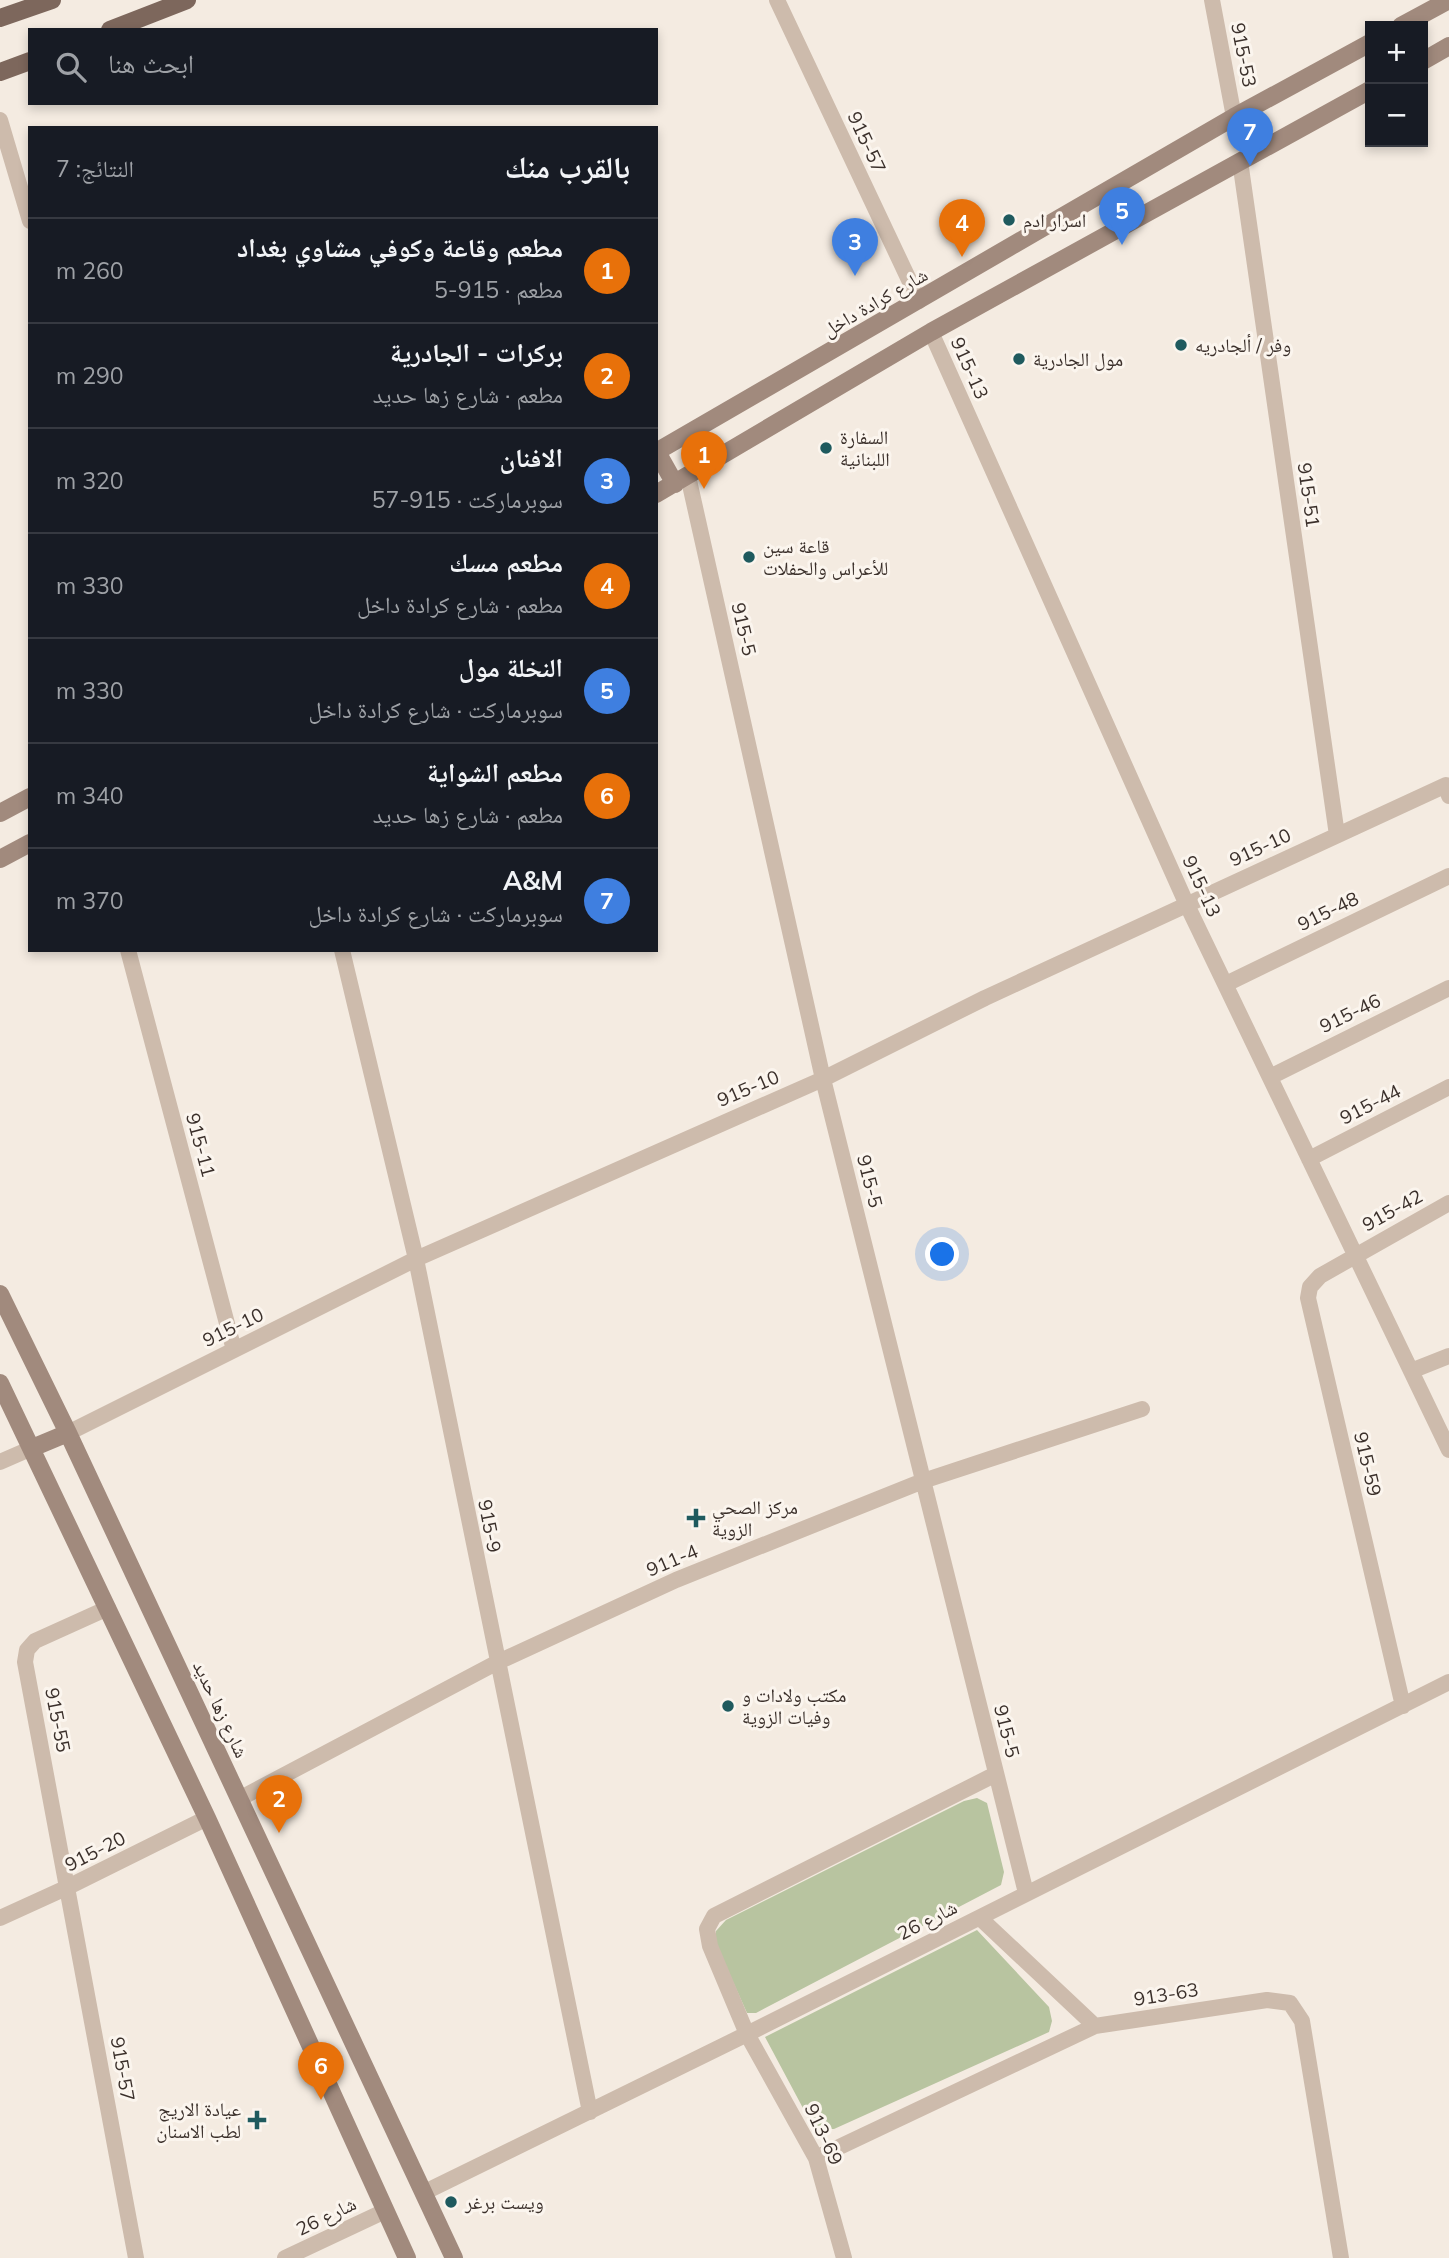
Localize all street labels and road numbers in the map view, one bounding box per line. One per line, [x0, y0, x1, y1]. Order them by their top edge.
street label: 915-53 [1226, 21, 1262, 89]
street label: 915-57 [842, 107, 892, 177]
street label: شارع كرادة داخل [818, 262, 932, 342]
street label: 915-13 [946, 333, 994, 403]
street label: 915-51 [1293, 461, 1325, 529]
street label: 915-5 [726, 600, 762, 658]
street label: 915-10 [1225, 822, 1295, 872]
street label: 915-13 [1177, 851, 1227, 921]
street label: 915-48 [1293, 886, 1363, 936]
street label: 915-46 [1315, 988, 1385, 1038]
street label: 915-10 [713, 1064, 783, 1112]
street label: 915-44 [1336, 1079, 1404, 1129]
street label: 915-11 [181, 1110, 221, 1180]
street label: 915-5 [852, 1152, 888, 1210]
street label: 915-42 [1358, 1184, 1426, 1236]
street label: 915-10 [198, 1302, 268, 1352]
street label: 915-59 [1349, 1430, 1387, 1498]
street label: 915-9 [473, 1497, 507, 1555]
street label: 911-4 [643, 1538, 701, 1582]
street label: شارع زها حديد [188, 1657, 254, 1761]
street label: 915-55 [40, 1686, 76, 1754]
street label: 915-5 [989, 1702, 1025, 1760]
street label: 915-20 [61, 1826, 129, 1876]
street label: شارع 26 [893, 1895, 961, 1945]
street label: 913-63 [1132, 1977, 1200, 2011]
street label: 915-57 [106, 2035, 140, 2103]
street label: 913-69 [799, 2099, 849, 2169]
street label: شارع 26 [292, 2191, 360, 2241]

